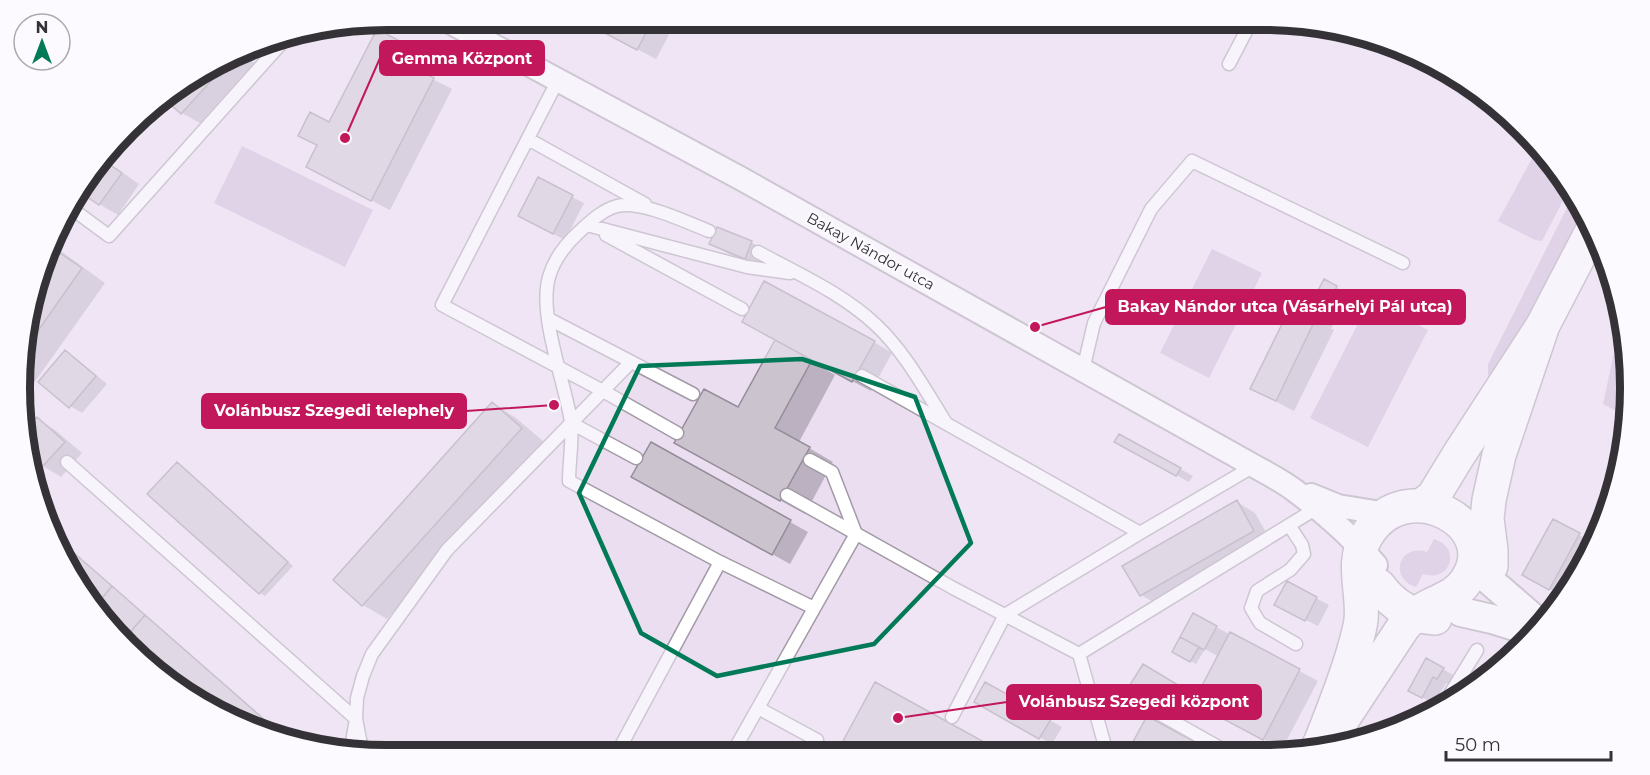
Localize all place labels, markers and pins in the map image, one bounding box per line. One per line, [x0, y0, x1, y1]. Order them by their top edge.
callout: Gemma Központ [380, 41, 544, 75]
callout: Bakay Nándor utca (Vásárhelyi Pál utca) [1106, 290, 1465, 324]
callout: Volánbusz Szegedi telephely [202, 394, 466, 428]
callout: Volánbusz Szegedi központ [1007, 685, 1261, 719]

